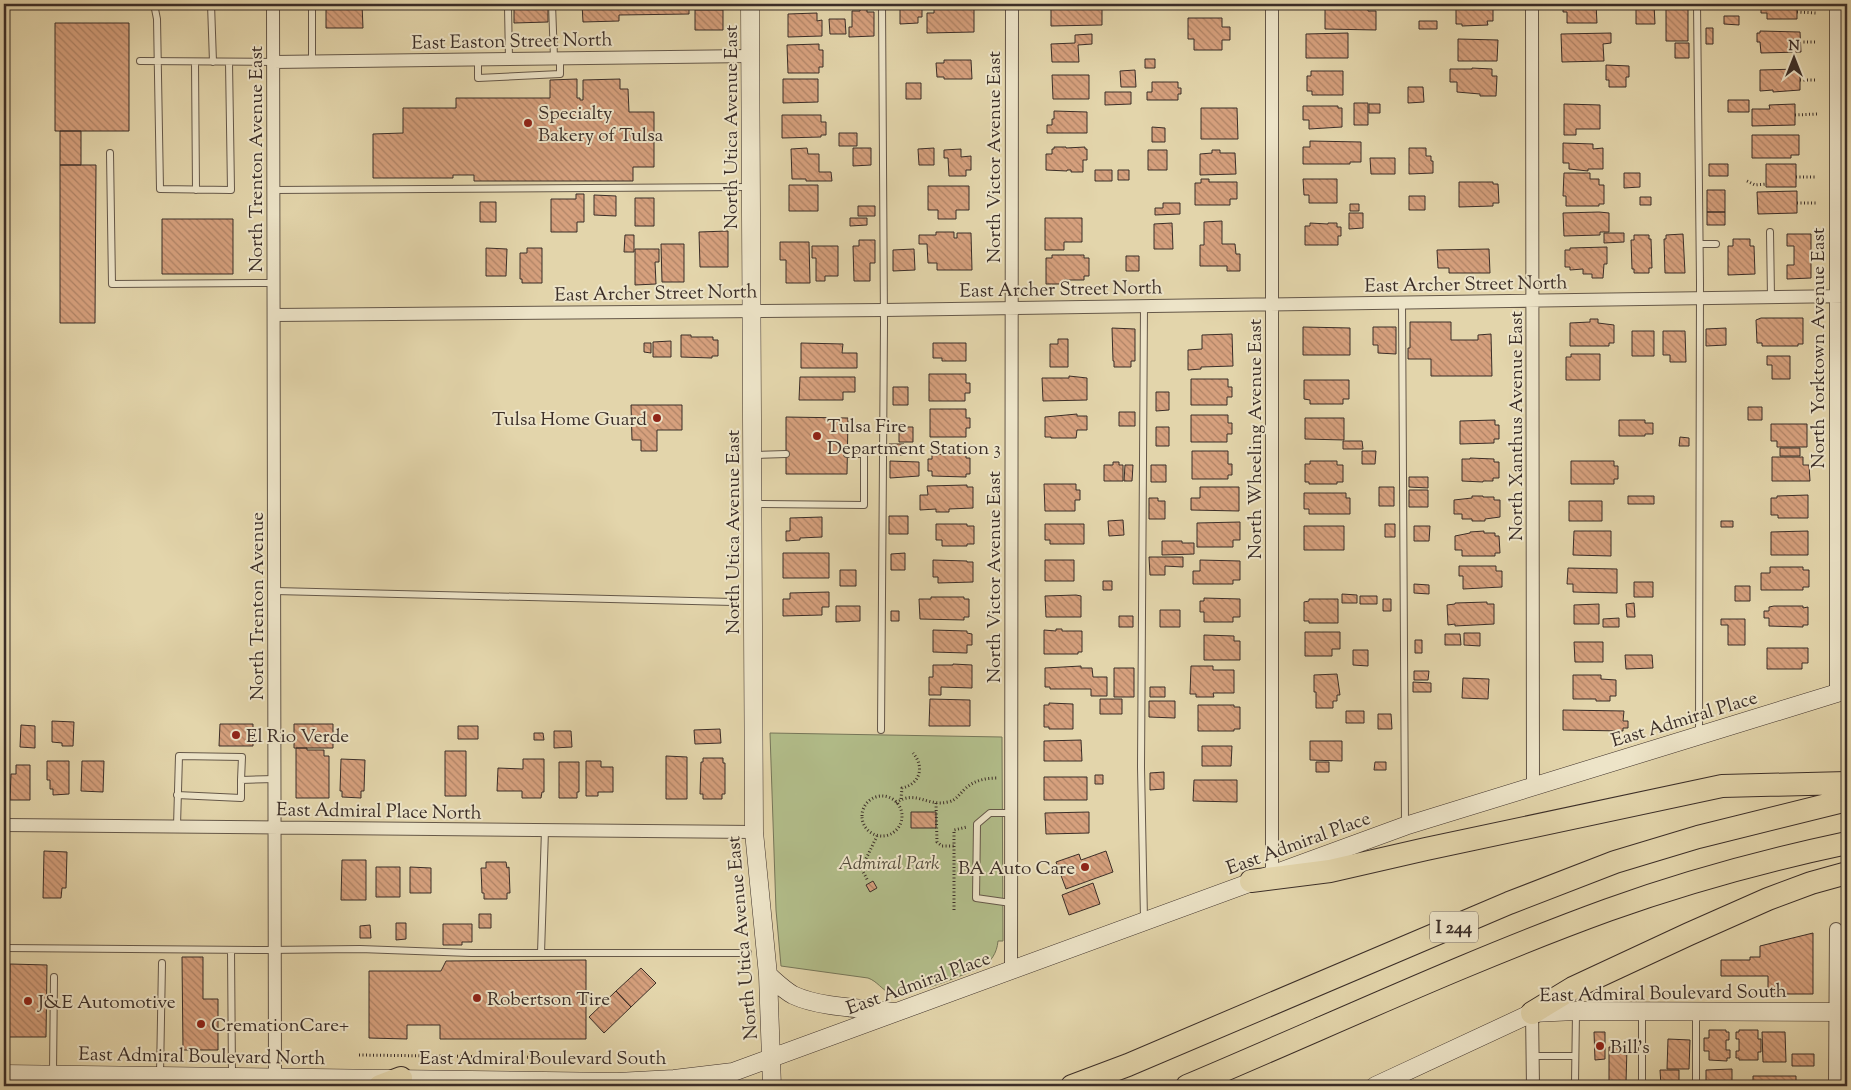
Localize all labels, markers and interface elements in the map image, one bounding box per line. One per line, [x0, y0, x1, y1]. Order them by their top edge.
street label: North Utica Avenue East [719, 24, 746, 229]
street label: East Easton Street North [411, 27, 613, 58]
north arrow [1768, 32, 1818, 82]
text: N [1788, 37, 1800, 57]
street label: North Trenton Avenue East [244, 45, 271, 272]
street label: North Victor Avenue East [982, 51, 1009, 263]
place label: Specialty Bakery of Tulsa [538, 101, 664, 150]
marker: Specialty Bakery of Tulsa [522, 117, 534, 129]
street label: North Yorktown Avenue East [1806, 227, 1833, 468]
street label: East Archer Street North [1364, 270, 1568, 301]
street label: East Archer Street North [959, 275, 1163, 306]
street label: East Archer Street North [554, 279, 758, 310]
street label: North Xanthus Avenue East [1504, 311, 1531, 541]
street label: North Wheeling Avenue East [1243, 318, 1270, 559]
place label: Tulsa Home Guard [492, 407, 647, 434]
marker: Tulsa Home Guard [651, 412, 663, 424]
place label: Tulsa Fire Department Station 3 [827, 414, 1001, 463]
street label: North Utica Avenue East [721, 429, 748, 634]
marker: Tulsa Fire Department Station 3 [811, 430, 823, 442]
street label: North Victor Avenue East [982, 471, 1009, 683]
street label: North Trenton Avenue [245, 512, 272, 700]
street label: East Admiral Place [1608, 685, 1761, 755]
place label: El Rio Verde [246, 724, 349, 751]
marker: El Rio Verde [230, 729, 242, 741]
street label: East Admiral Place North [276, 797, 482, 828]
street label: East Admiral Place [1223, 806, 1375, 883]
street label: North Utica Avenue East [721, 834, 766, 1041]
park label: Admiral Park [838, 851, 940, 878]
place label: BA Auto Care [958, 856, 1075, 883]
marker: BA Auto Care [1079, 861, 1091, 873]
road number: I 244 [1430, 912, 1478, 942]
street label: East Admiral Place [843, 946, 995, 1023]
street label: East Admiral Boulevard South [1539, 979, 1787, 1010]
place label: Robertson Tire [487, 987, 610, 1014]
place label: J&E Automotive [37, 990, 176, 1017]
marker: Robertson Tire [471, 992, 483, 1004]
marker: J&E Automotive [22, 995, 34, 1007]
place label: CremationCare+ [211, 1013, 349, 1040]
marker: CremationCare+ [195, 1018, 207, 1030]
place label: Bill's [1610, 1035, 1650, 1062]
marker: Bill's [1594, 1040, 1606, 1052]
street label: East Admiral Boulevard North [78, 1042, 326, 1073]
street label: East Admiral Boulevard South [419, 1046, 667, 1073]

